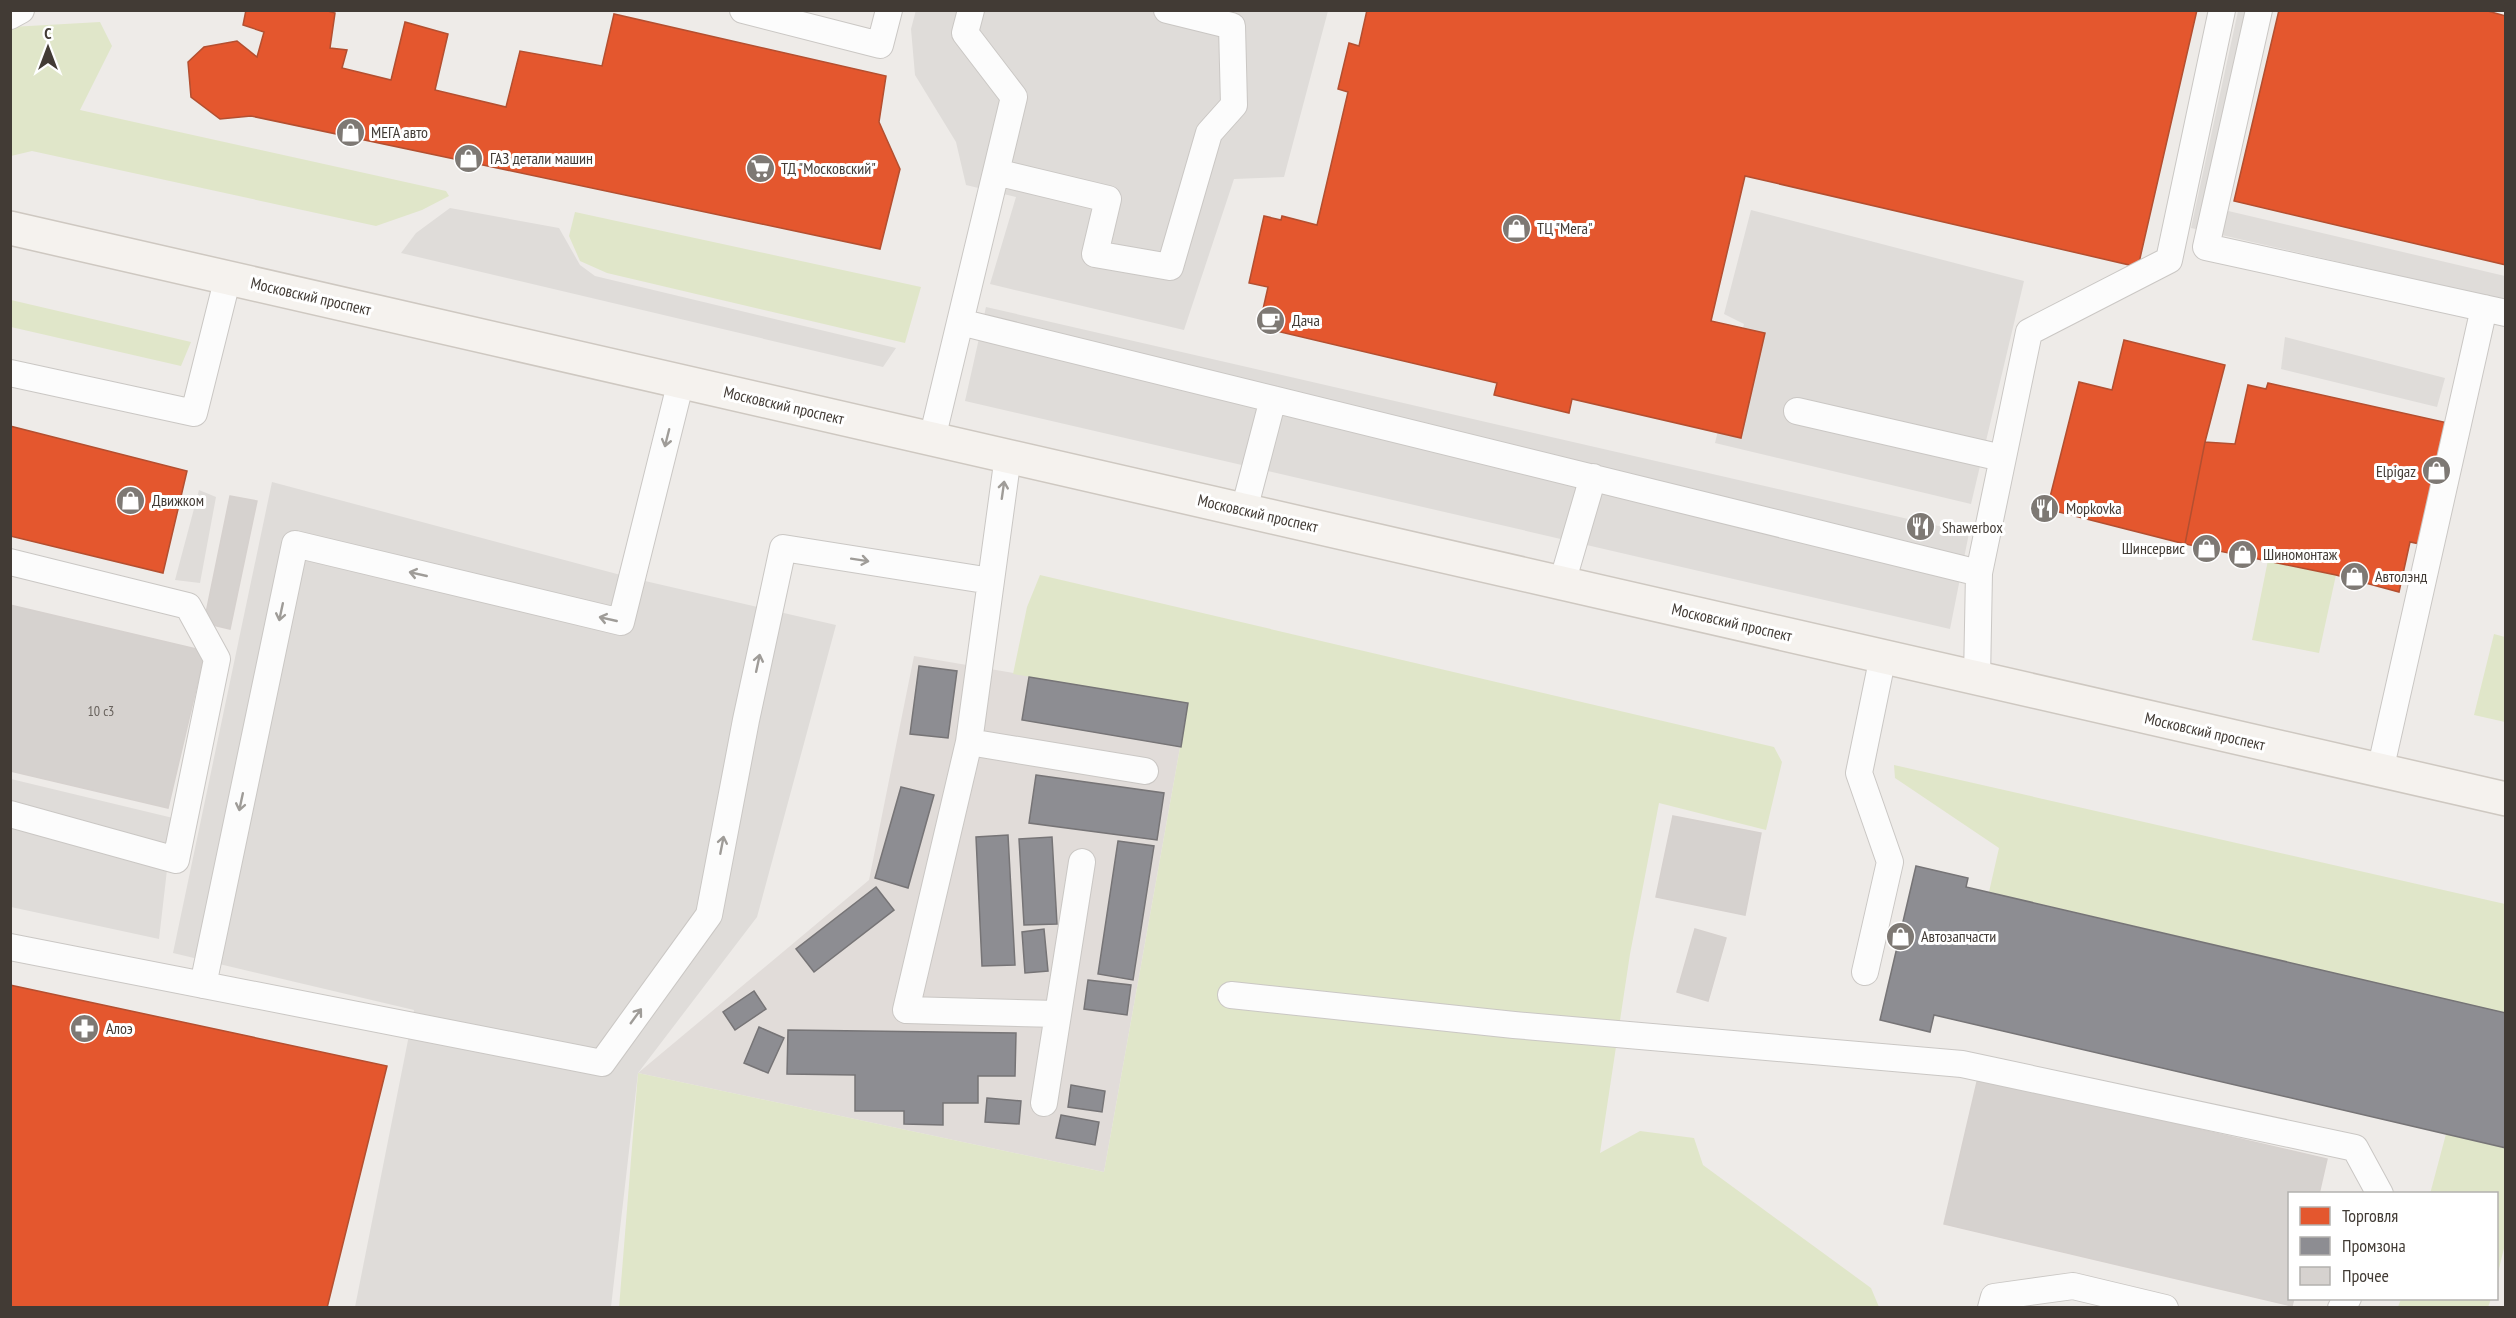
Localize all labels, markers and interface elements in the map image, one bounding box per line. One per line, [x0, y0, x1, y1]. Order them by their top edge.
north arrow [18, 18, 78, 78]
text: С [44, 23, 52, 43]
shop icon: МЕГА авто [334, 116, 366, 148]
place label: МЕГА авто [371, 122, 428, 142]
shop icon: ГАЗ детали машин [453, 142, 485, 174]
place label: ГАЗ детали машин [490, 148, 593, 168]
supermarket icon: ТД "Московский" [744, 152, 776, 184]
place label: ТД "Московский" [781, 158, 876, 178]
shop icon: ТЦ "Мега" [1500, 212, 1532, 244]
place label: ТЦ "Мега" [1537, 218, 1593, 238]
street label: Московский проспект [249, 272, 374, 320]
cafe icon: Дача [1255, 304, 1287, 336]
place label: Дача [1292, 310, 1320, 330]
street label: Московский проспект [722, 381, 847, 429]
one-way arrow [660, 428, 672, 447]
shop icon: Elpigaz [2421, 455, 2453, 487]
place label: Elpigaz [2376, 461, 2416, 481]
one-way arrow [998, 481, 1009, 501]
shop icon: Движком [115, 484, 147, 516]
street label: Московский проспект [1196, 489, 1321, 537]
place label: Движком [152, 490, 204, 510]
restaurant icon: Mopkovka [2029, 492, 2061, 524]
place label: Mopkovka [2066, 498, 2122, 518]
restaurant icon: Shawerbox [1905, 511, 1937, 543]
place label: Shawerbox [1942, 517, 2003, 537]
shop icon: Шинсервис [2190, 532, 2222, 564]
place label: Шинсервис [2122, 538, 2185, 558]
shop icon: Шиномонтаж [2226, 538, 2258, 570]
place label: Шиномонтаж [2263, 544, 2338, 564]
one-way arrow [849, 555, 869, 566]
shop icon: Автолэнд [2338, 560, 2370, 592]
place label: Автолэнд [2375, 566, 2427, 586]
one-way arrow [409, 567, 428, 579]
street label: Московский проспект [1670, 598, 1795, 646]
one-way arrow [275, 601, 286, 621]
one-way arrow [599, 613, 618, 624]
one-way arrow [753, 653, 764, 673]
house number: 10 с3 [88, 702, 114, 720]
street label: Московский проспект [2143, 707, 2268, 755]
one-way arrow [235, 793, 247, 812]
one-way arrow [717, 836, 728, 856]
shop icon: Автозапчасти [1884, 920, 1916, 952]
place label: Автозапчасти [1921, 926, 1996, 946]
one-way arrow [630, 1008, 642, 1024]
pharmacy icon: Алоэ [69, 1012, 101, 1044]
place label: Алоэ [106, 1018, 133, 1038]
legend [2288, 1192, 2498, 1300]
text: Торговля [2342, 1204, 2398, 1227]
text: Промзона [2342, 1234, 2406, 1257]
text: Прочее [2342, 1264, 2389, 1287]

